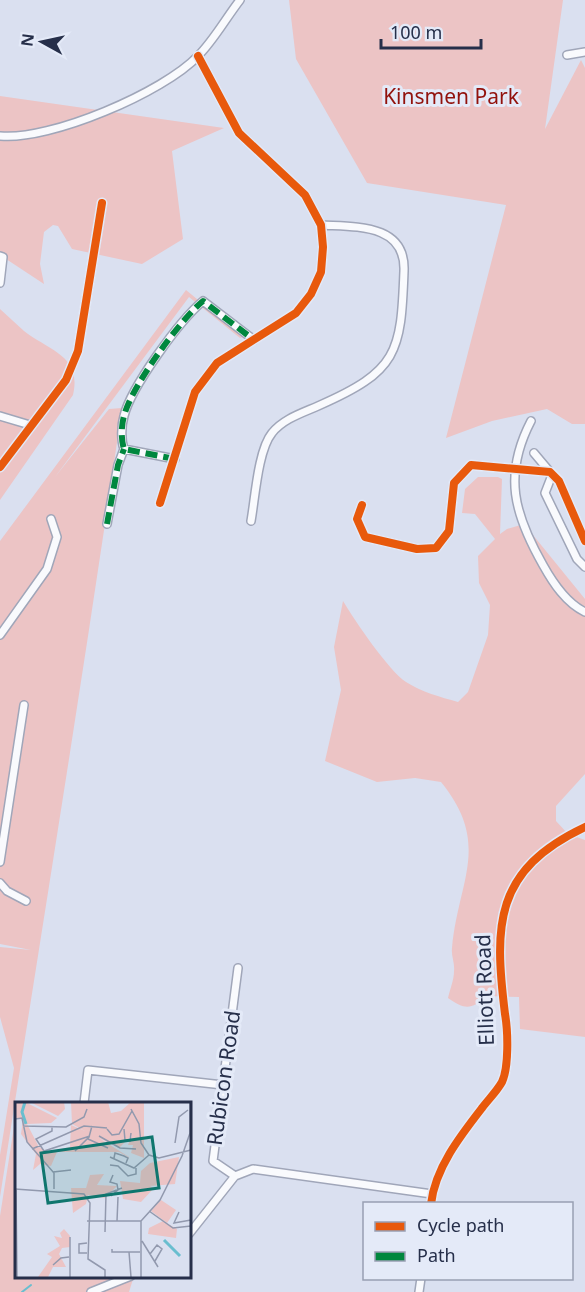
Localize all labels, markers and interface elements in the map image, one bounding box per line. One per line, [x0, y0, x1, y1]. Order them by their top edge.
north arrow [12, 12, 72, 72]
scale bar [381, 12, 482, 50]
text: 100 m [390, 20, 442, 44]
text: N [15, 32, 39, 48]
park label: Kinsmen Park [383, 82, 520, 110]
street label: Elliott Road [468, 934, 500, 1046]
street label: Rubicon Road [200, 1009, 246, 1147]
inset map [15, 1102, 190, 1277]
legend [363, 1202, 573, 1280]
text: Cycle path [417, 1213, 504, 1237]
text: Path [417, 1243, 456, 1267]

